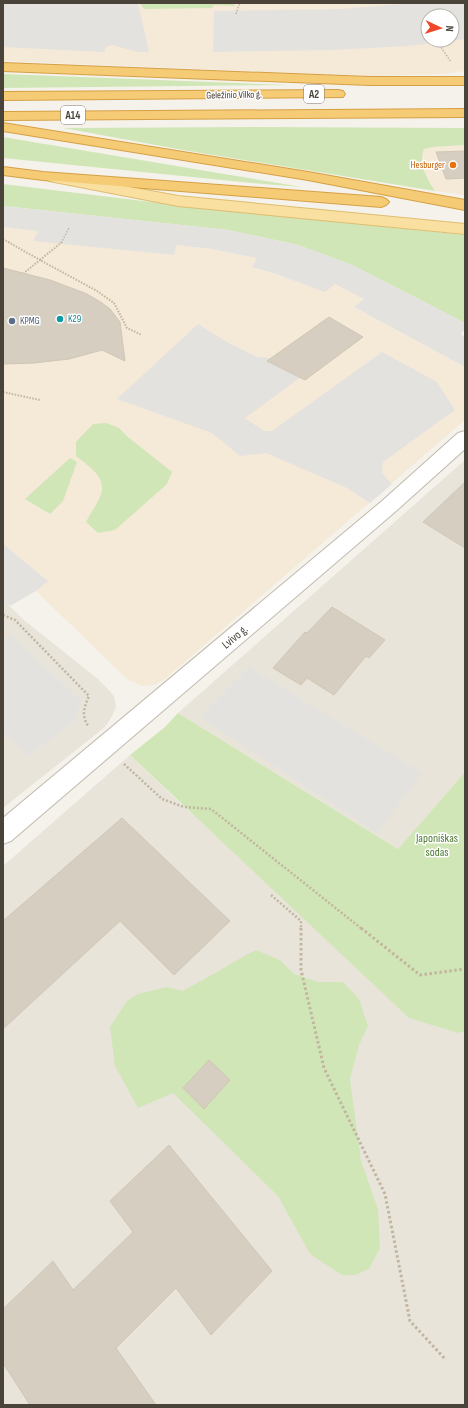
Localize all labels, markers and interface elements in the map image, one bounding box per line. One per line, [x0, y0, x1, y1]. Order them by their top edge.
north arrow [420, 8, 460, 48]
text: N [443, 25, 456, 32]
road number: A2 [304, 85, 324, 103]
street label: Geležinio Vilko g. [206, 89, 262, 101]
road number: A14 [61, 106, 85, 124]
place label: Hesburger [411, 159, 445, 171]
marker: Hesburger [448, 160, 458, 170]
place label: K29 [68, 313, 81, 325]
marker: K29 [55, 314, 65, 324]
place label: KPMG [20, 315, 40, 327]
marker: KPMG [7, 316, 17, 326]
street label: Lvivo g. [219, 622, 251, 652]
park label: Japoniškas sodas [415, 831, 458, 860]

